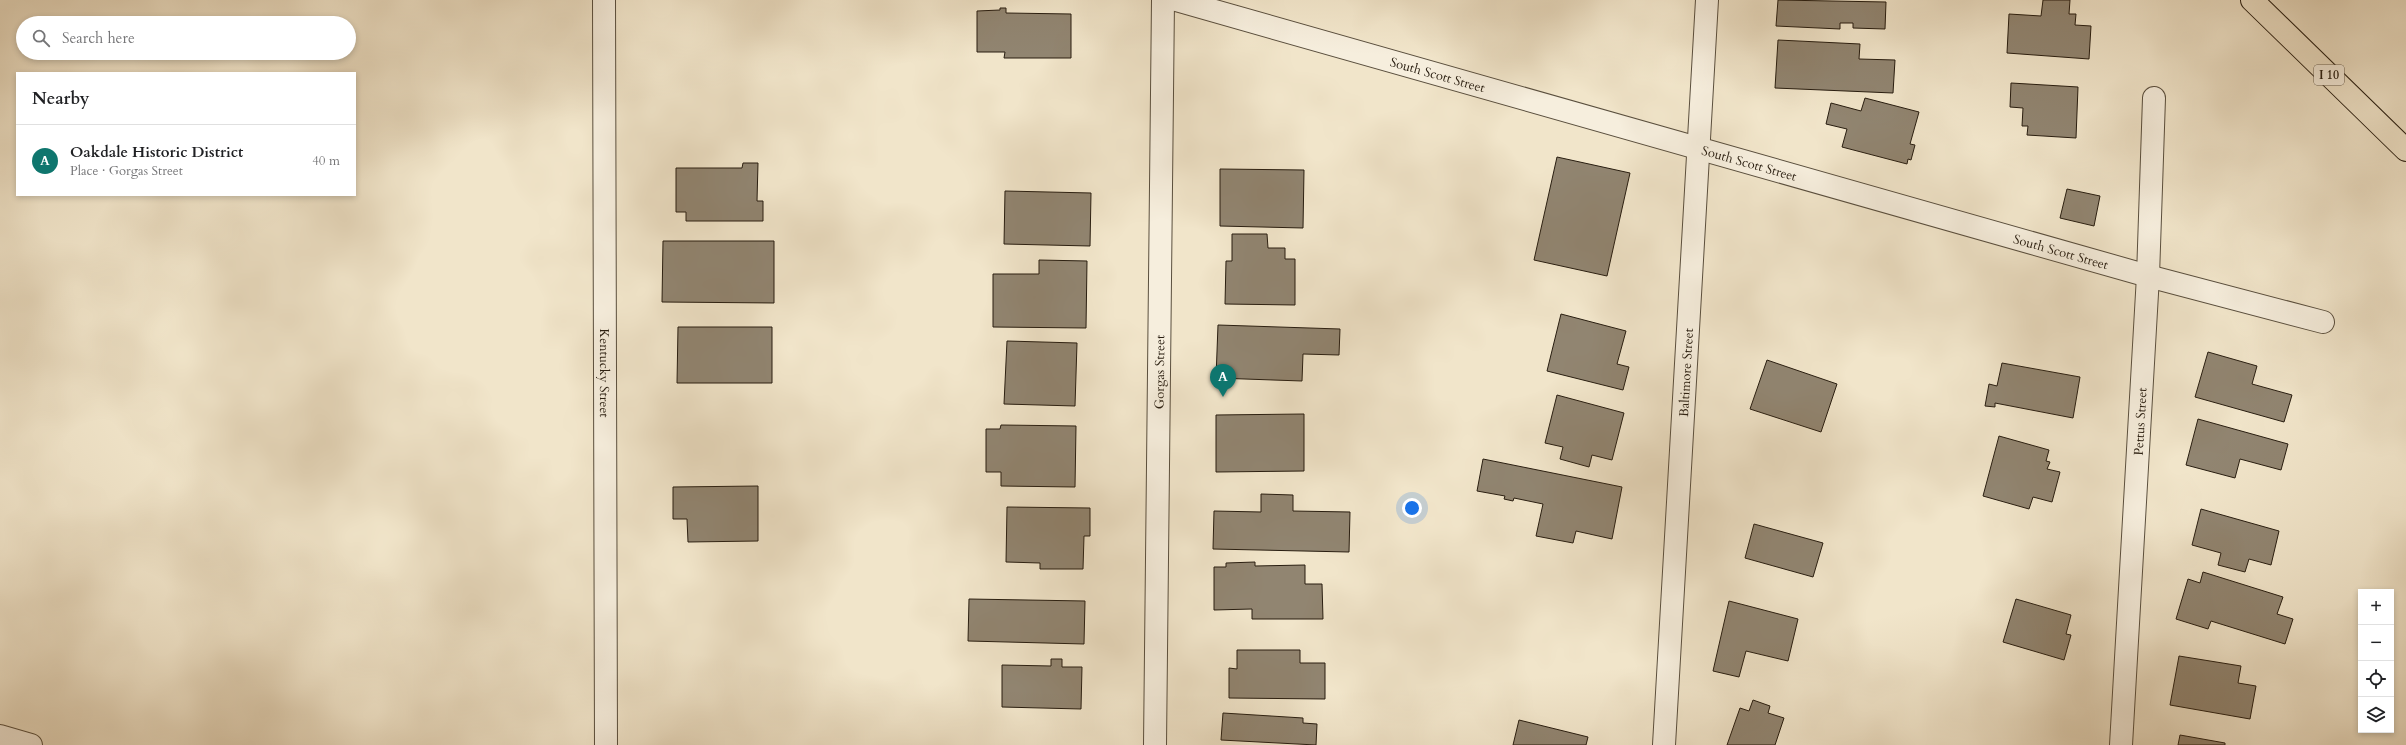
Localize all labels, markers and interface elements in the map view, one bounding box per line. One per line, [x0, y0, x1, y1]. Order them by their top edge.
search box [16, 16, 356, 60]
icon: search [30, 27, 52, 49]
text: Search here [62, 28, 135, 48]
street label: South Scott Street [1388, 53, 1487, 97]
road number: I 10 [2314, 65, 2344, 85]
text: Nearby [32, 87, 89, 110]
text: Oakdale Historic District [70, 142, 243, 162]
street label: South Scott Street [1699, 142, 1799, 186]
text: A [40, 152, 50, 170]
text: 40 m [312, 152, 340, 170]
text: Place · Gorgas Street [70, 162, 183, 180]
street label: South Scott Street [2011, 230, 2110, 274]
street label: Baltimore Street [1675, 328, 1698, 418]
street label: Kentucky Street [595, 329, 613, 417]
street label: Gorgas Street [1151, 335, 1169, 409]
pin: A [1210, 364, 1236, 397]
street label: Pettus Street [2130, 387, 2152, 456]
your location [1402, 498, 1422, 518]
map controls [2358, 589, 2394, 733]
button: + [2358, 589, 2394, 625]
button: − [2358, 625, 2394, 661]
button: locate [2358, 661, 2394, 697]
button: layers [2358, 697, 2394, 733]

